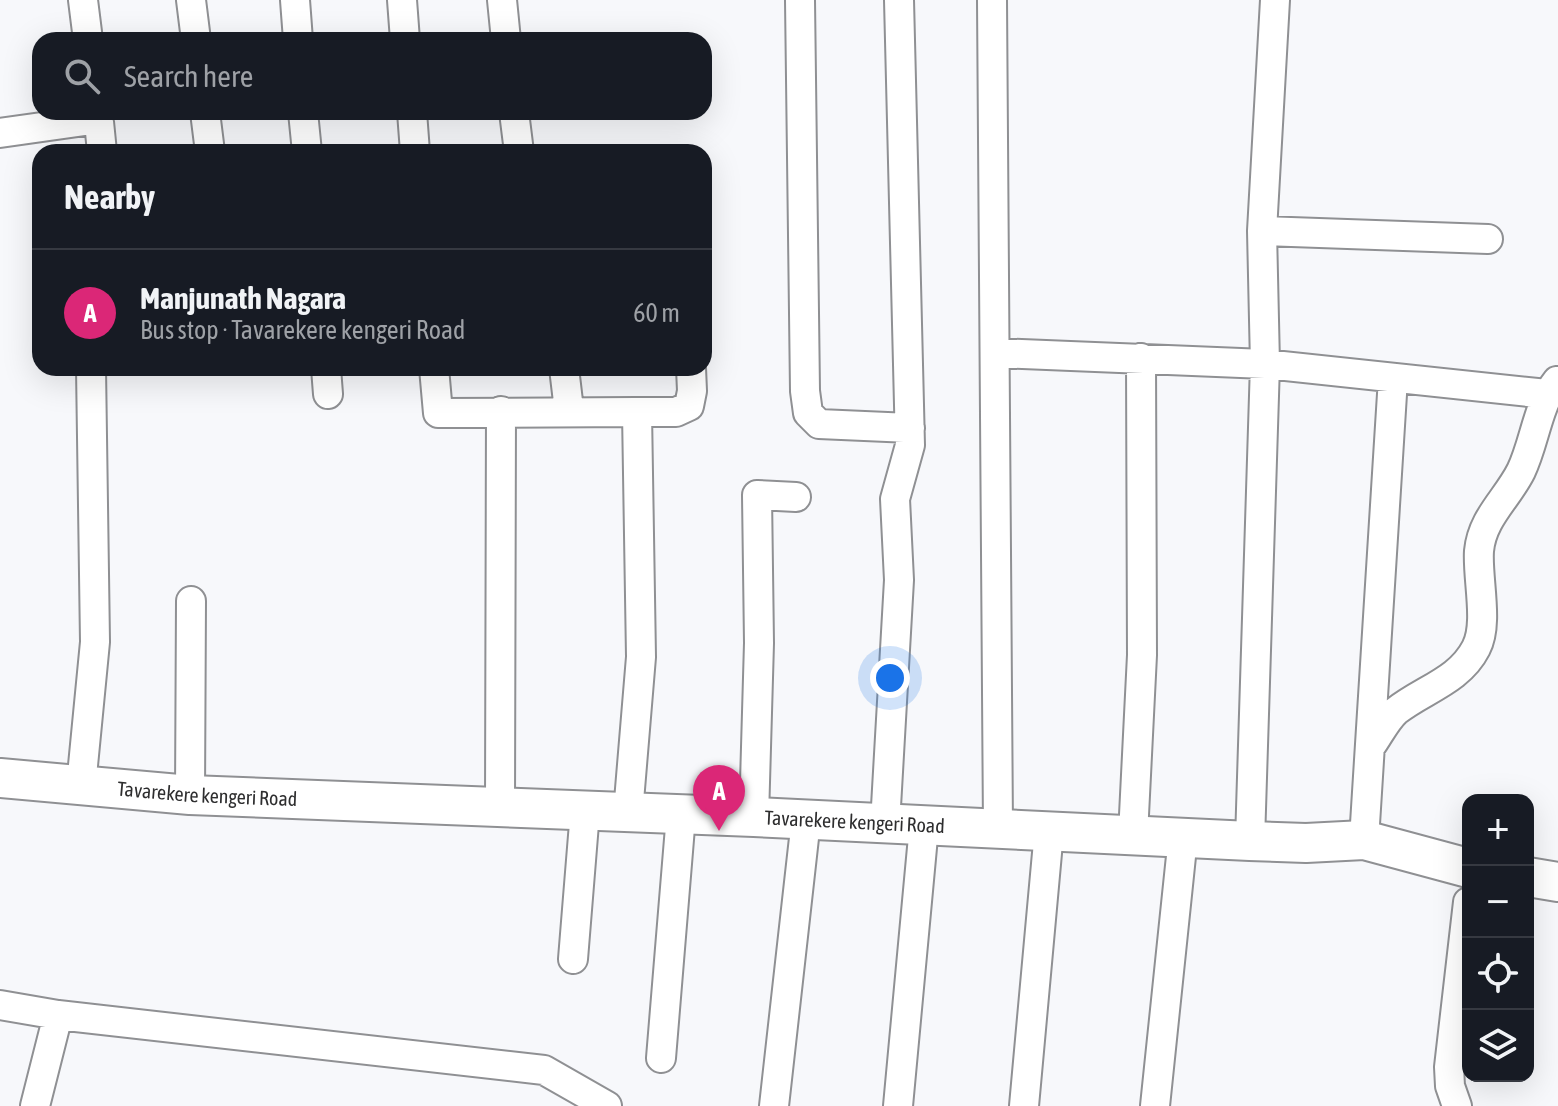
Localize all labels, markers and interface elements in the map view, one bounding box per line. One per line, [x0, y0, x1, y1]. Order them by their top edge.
search box [32, 32, 712, 120]
icon: search [60, 54, 104, 98]
text: Search here [124, 59, 253, 93]
text: Nearby [64, 177, 155, 216]
text: Manjunath Nagara [140, 281, 346, 315]
text: A [84, 298, 96, 328]
text: 60 m [633, 298, 680, 328]
text: Bus stop · Tavarekere kengeri Road [140, 315, 465, 345]
your location [870, 658, 910, 698]
pin: A [693, 765, 745, 831]
street label: Tavarekere kengeri Road [116, 777, 298, 810]
map controls [1462, 794, 1534, 1082]
button: + [1462, 794, 1534, 866]
street label: Tavarekere kengeri Road [764, 806, 945, 837]
button: − [1462, 866, 1534, 938]
button: locate [1462, 938, 1534, 1010]
button: layers [1462, 1010, 1534, 1082]

